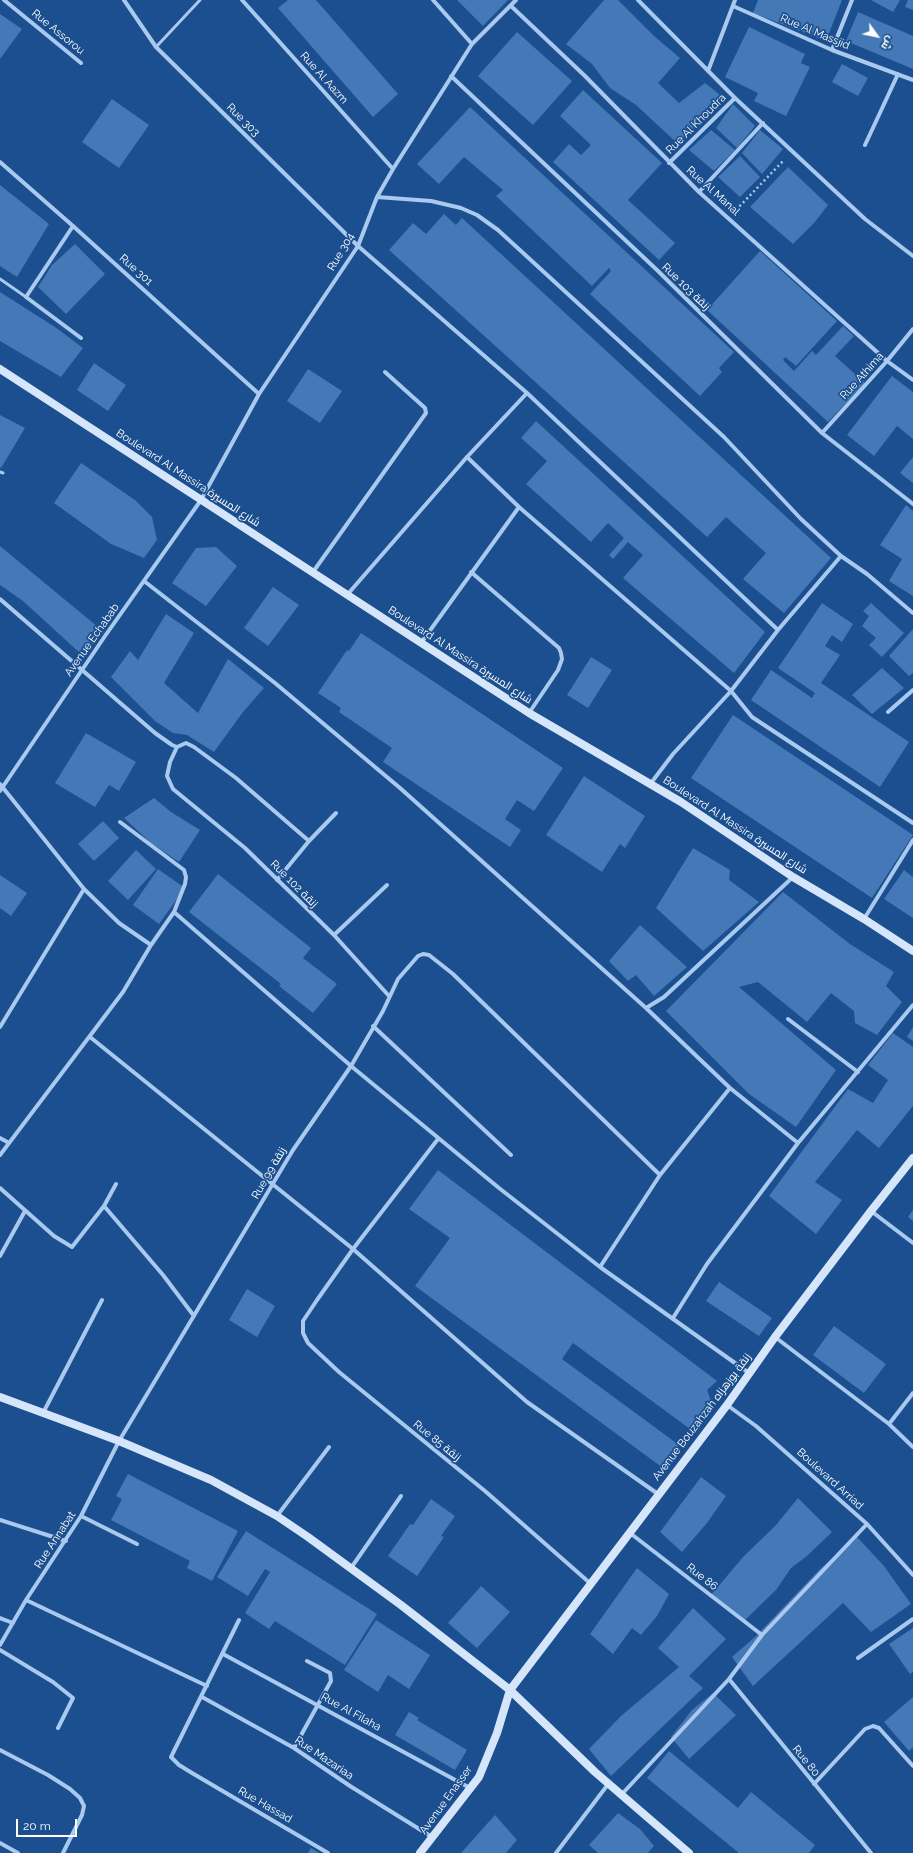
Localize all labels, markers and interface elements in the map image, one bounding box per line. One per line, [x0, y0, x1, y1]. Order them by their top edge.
street label: Rue Assorou [29, 7, 87, 57]
street label: Rue Al Massjid [778, 11, 852, 53]
north arrow [857, 16, 897, 56]
text: ش [878, 33, 897, 52]
street label: Rue Al Aazm [297, 49, 351, 107]
street label: Rue Al Khoudra [663, 91, 729, 157]
street label: Rue 303 [224, 101, 262, 139]
street label: Rue Al Manal [684, 164, 742, 218]
street label: Rue 304 [325, 231, 357, 273]
street label: Rue 301 [117, 252, 155, 288]
street label: Rue 103 زنقة [659, 261, 713, 313]
street label: Rue Athima [837, 350, 887, 402]
street label: Boulevard Al Massira شارع المسيرة [113, 426, 263, 530]
street label: Avenue Echabab [62, 601, 122, 679]
street label: Boulevard Al Massira شارع المسيرة [385, 603, 535, 707]
street label: Boulevard Al Massira شارع المسيرة [660, 773, 810, 877]
street label: Rue 102 زنقة [267, 857, 321, 911]
street label: Rue 99 زنقة [249, 1145, 289, 1201]
street label: Avenue Bouzahzah زنقة بوزهزاه [650, 1351, 754, 1483]
street label: Rue 85 زنقة [411, 1418, 463, 1464]
street label: Boulevard Arriad [794, 1446, 866, 1512]
street label: Rue Annabat [32, 1509, 78, 1571]
street label: Rue 86 [684, 1561, 720, 1593]
street label: Rue Al Filaha [319, 1690, 383, 1734]
street label: Rue Mazariaa [292, 1733, 356, 1783]
street label: Rue 80 [789, 1743, 823, 1779]
street label: Avenue Enasser [417, 1763, 475, 1837]
street label: Rue Hassad [236, 1784, 294, 1826]
scale bar [18, 1811, 79, 1837]
text: 20 m [23, 1819, 51, 1833]

